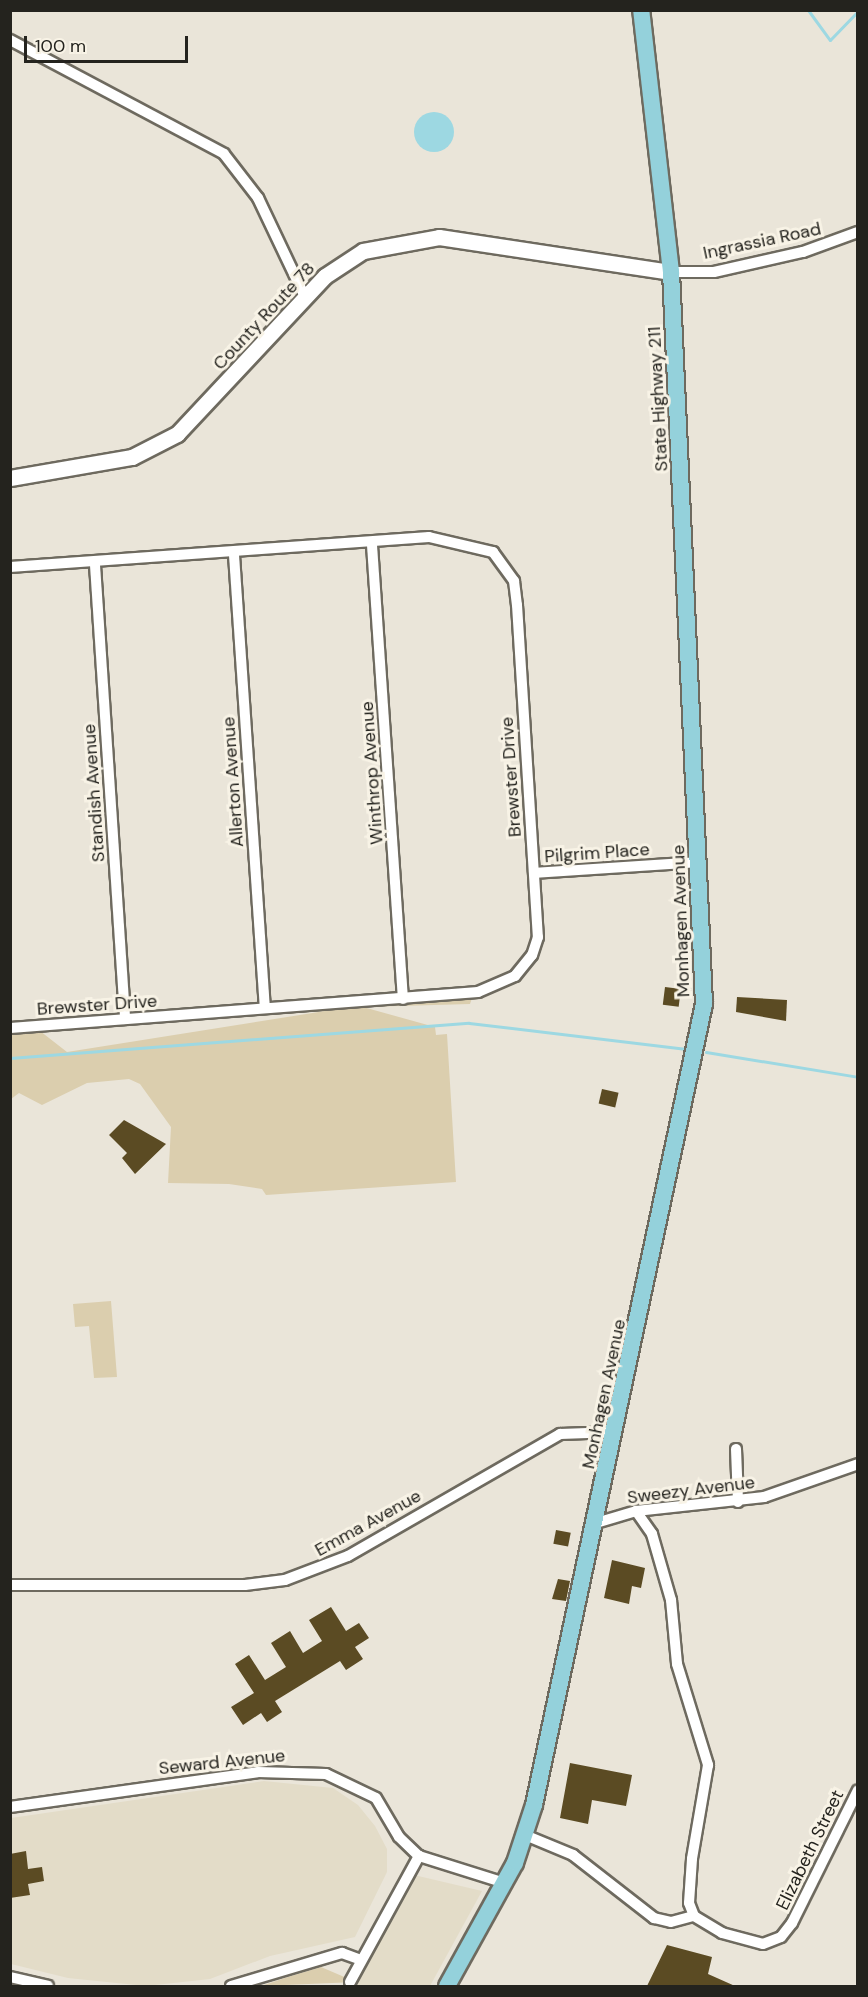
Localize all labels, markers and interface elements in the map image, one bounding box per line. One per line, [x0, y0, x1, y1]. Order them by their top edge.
scale bar [27, 24, 190, 62]
text: 100 m [35, 34, 86, 58]
street label: Ingrassia Road [701, 218, 823, 264]
street label: County Route 78 [209, 258, 319, 374]
street label: State Highway 211 [643, 326, 673, 472]
street label: Winthrop Avenue [356, 701, 388, 845]
street label: Allerton Avenue [218, 716, 248, 848]
street label: Brewster Drive [496, 716, 526, 838]
street label: Standish Avenue [78, 723, 110, 863]
street label: Pilgrim Place [544, 839, 650, 867]
street label: Monhagen Avenue [668, 844, 694, 998]
street label: Brewster Drive [36, 990, 158, 1020]
street label: Monhagen Avenue [578, 1317, 630, 1471]
street label: Sweezy Avenue [626, 1471, 756, 1509]
street label: Emma Avenue [311, 1485, 425, 1561]
street label: Seward Avenue [158, 1745, 286, 1779]
street label: Elizabeth Street [772, 1786, 848, 1914]

